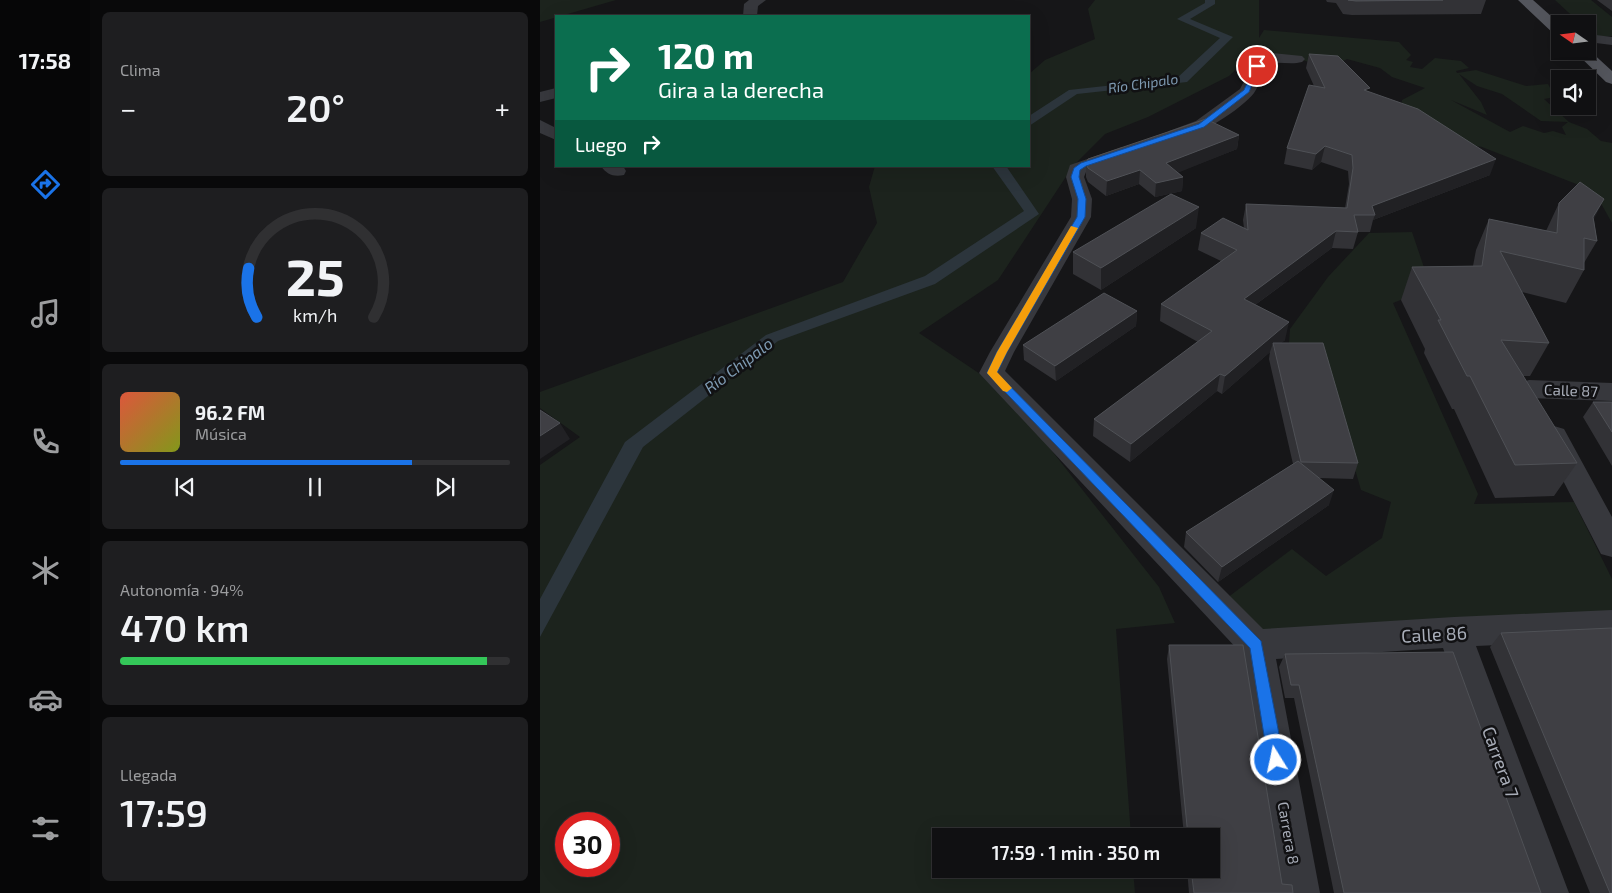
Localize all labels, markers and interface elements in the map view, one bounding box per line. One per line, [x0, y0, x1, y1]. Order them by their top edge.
north arrow [1551, 15, 1596, 60]
map controls [1551, 15, 1596, 115]
text: 120 m [658, 34, 754, 76]
icon: right [575, 35, 640, 100]
pin [1236, 45, 1278, 87]
text: 17:58 [19, 47, 71, 73]
icon: arrive [1243, 52, 1271, 80]
text: Clima [120, 60, 161, 79]
water label: Río Chipalo [1107, 70, 1179, 96]
button: sound [1551, 70, 1596, 115]
text: Gira a la derecha [658, 76, 824, 102]
text: 20° [286, 84, 345, 130]
text: − [120, 91, 136, 125]
text: + [495, 91, 510, 125]
icon: right [637, 130, 665, 158]
text: Luego [575, 133, 627, 156]
icon: directions [28, 167, 63, 202]
text: 25 [286, 244, 344, 306]
icon: music [28, 296, 63, 331]
text: km/h [293, 304, 337, 326]
water label: Río Chipalo [700, 333, 776, 397]
street label: Calle 87 [1544, 380, 1599, 400]
text: 96.2 FM [195, 401, 265, 424]
icon: phone [28, 424, 63, 459]
text: Música [195, 424, 247, 443]
icon: previous [171, 473, 199, 501]
icon: pause [301, 473, 329, 501]
icon: next [431, 473, 459, 501]
icon: climate [28, 553, 63, 588]
text: Autonomía · 94% [120, 580, 244, 599]
text: 470 km [120, 604, 249, 650]
street label: Calle 86 [1401, 621, 1467, 647]
icon: car [28, 682, 63, 717]
street label: Carrera 7 [1478, 723, 1524, 801]
position arrow [1249, 733, 1301, 785]
text: Llegada [120, 765, 177, 784]
text: 17:59 [120, 789, 208, 835]
street label: Carrera 8 [1275, 800, 1303, 866]
icon: filters [28, 811, 63, 846]
speed limit sign: 30 [555, 812, 620, 877]
text: 17:59 · 1 min · 350 m [992, 841, 1160, 864]

